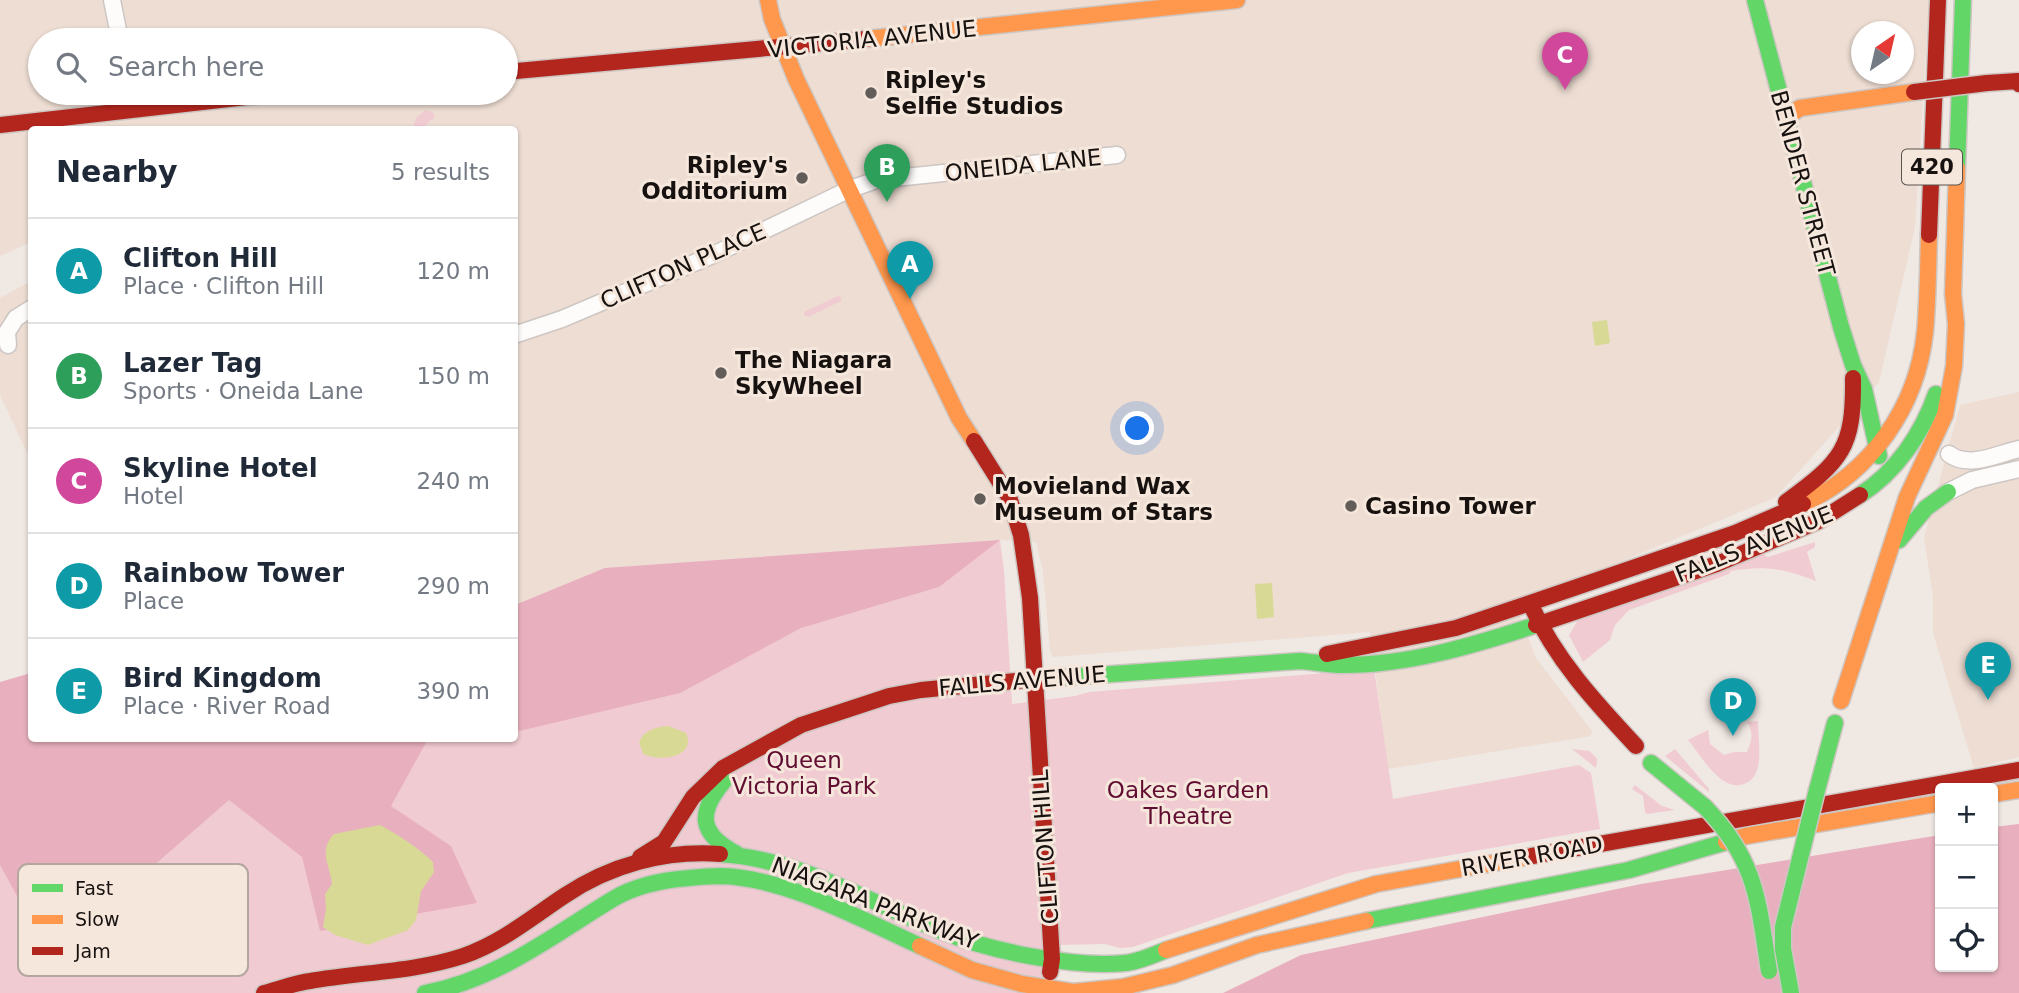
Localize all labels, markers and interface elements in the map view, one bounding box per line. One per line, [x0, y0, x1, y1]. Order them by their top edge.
street label: VICTORIA AVENUE [766, 15, 978, 63]
north arrow [1851, 21, 1914, 84]
search box [28, 28, 518, 105]
pin: C [1542, 32, 1588, 90]
icon: search [52, 48, 90, 86]
text: Search here [108, 52, 264, 82]
place label: Ripley's Selfie Studios [885, 67, 1063, 119]
marker: Ripley's Selfie Studios [863, 85, 879, 101]
street label: BENDER STREET [1766, 87, 1840, 279]
pin: B [864, 144, 910, 202]
street label: ONEIDA LANE [943, 144, 1103, 186]
road number: 420 [1902, 150, 1962, 184]
place label: Ripley's Odditorium [641, 152, 788, 204]
text: Nearby [56, 154, 178, 189]
text: 5 results [391, 159, 490, 185]
marker: Ripley's Odditorium [794, 170, 810, 186]
street label: CLIFTON PLACE [596, 218, 770, 314]
pin: A [887, 241, 933, 299]
text: Clifton Hill [123, 243, 278, 273]
text: A [70, 258, 88, 284]
text: 120 m [416, 258, 490, 284]
text: Place · Clifton Hill [123, 273, 324, 299]
place label: The Niagara SkyWheel [735, 347, 892, 399]
text: Lazer Tag [123, 348, 262, 378]
text: B [70, 363, 88, 389]
text: 150 m [416, 363, 490, 389]
marker: The Niagara SkyWheel [713, 365, 729, 381]
text: Sports · Oneida Lane [123, 378, 364, 404]
your location [1120, 411, 1154, 445]
text: Skyline Hotel [123, 453, 318, 483]
text: C [71, 468, 87, 494]
text: 240 m [416, 468, 490, 494]
place label: Movieland Wax Museum of Stars [994, 473, 1213, 525]
text: Hotel [123, 483, 184, 509]
marker: Movieland Wax Museum of Stars [972, 491, 988, 507]
place label: Casino Tower [1365, 493, 1536, 519]
marker: Casino Tower [1343, 498, 1359, 514]
street label: FALLS AVENUE [1671, 501, 1837, 587]
text: Rainbow Tower [123, 558, 344, 588]
text: D [69, 573, 89, 599]
text: 290 m [416, 573, 490, 599]
text: Place [123, 588, 184, 614]
pin: E [1965, 642, 2011, 700]
street label: FALLS AVENUE [937, 661, 1107, 701]
text: Bird Kingdom [123, 663, 322, 693]
text: E [71, 678, 87, 704]
text: 390 m [416, 678, 490, 704]
pin: D [1710, 678, 1756, 736]
text: Place · River Road [123, 693, 331, 719]
park label: Queen Victoria Park [732, 747, 877, 799]
street label: CLIFTON HILL [1027, 769, 1063, 925]
park label: Oakes Garden Theatre [1107, 777, 1269, 829]
map controls [1935, 783, 1998, 972]
button: + [1935, 783, 1998, 846]
street label: RIVER ROAD [1459, 831, 1605, 881]
button: − [1935, 846, 1998, 909]
street label: NIAGARA PARKWAY [768, 852, 983, 955]
legend [18, 864, 248, 976]
text: Fast [75, 877, 113, 899]
text: Slow [75, 908, 120, 930]
button: locate [1935, 909, 1998, 972]
text: Jam [74, 940, 111, 962]

